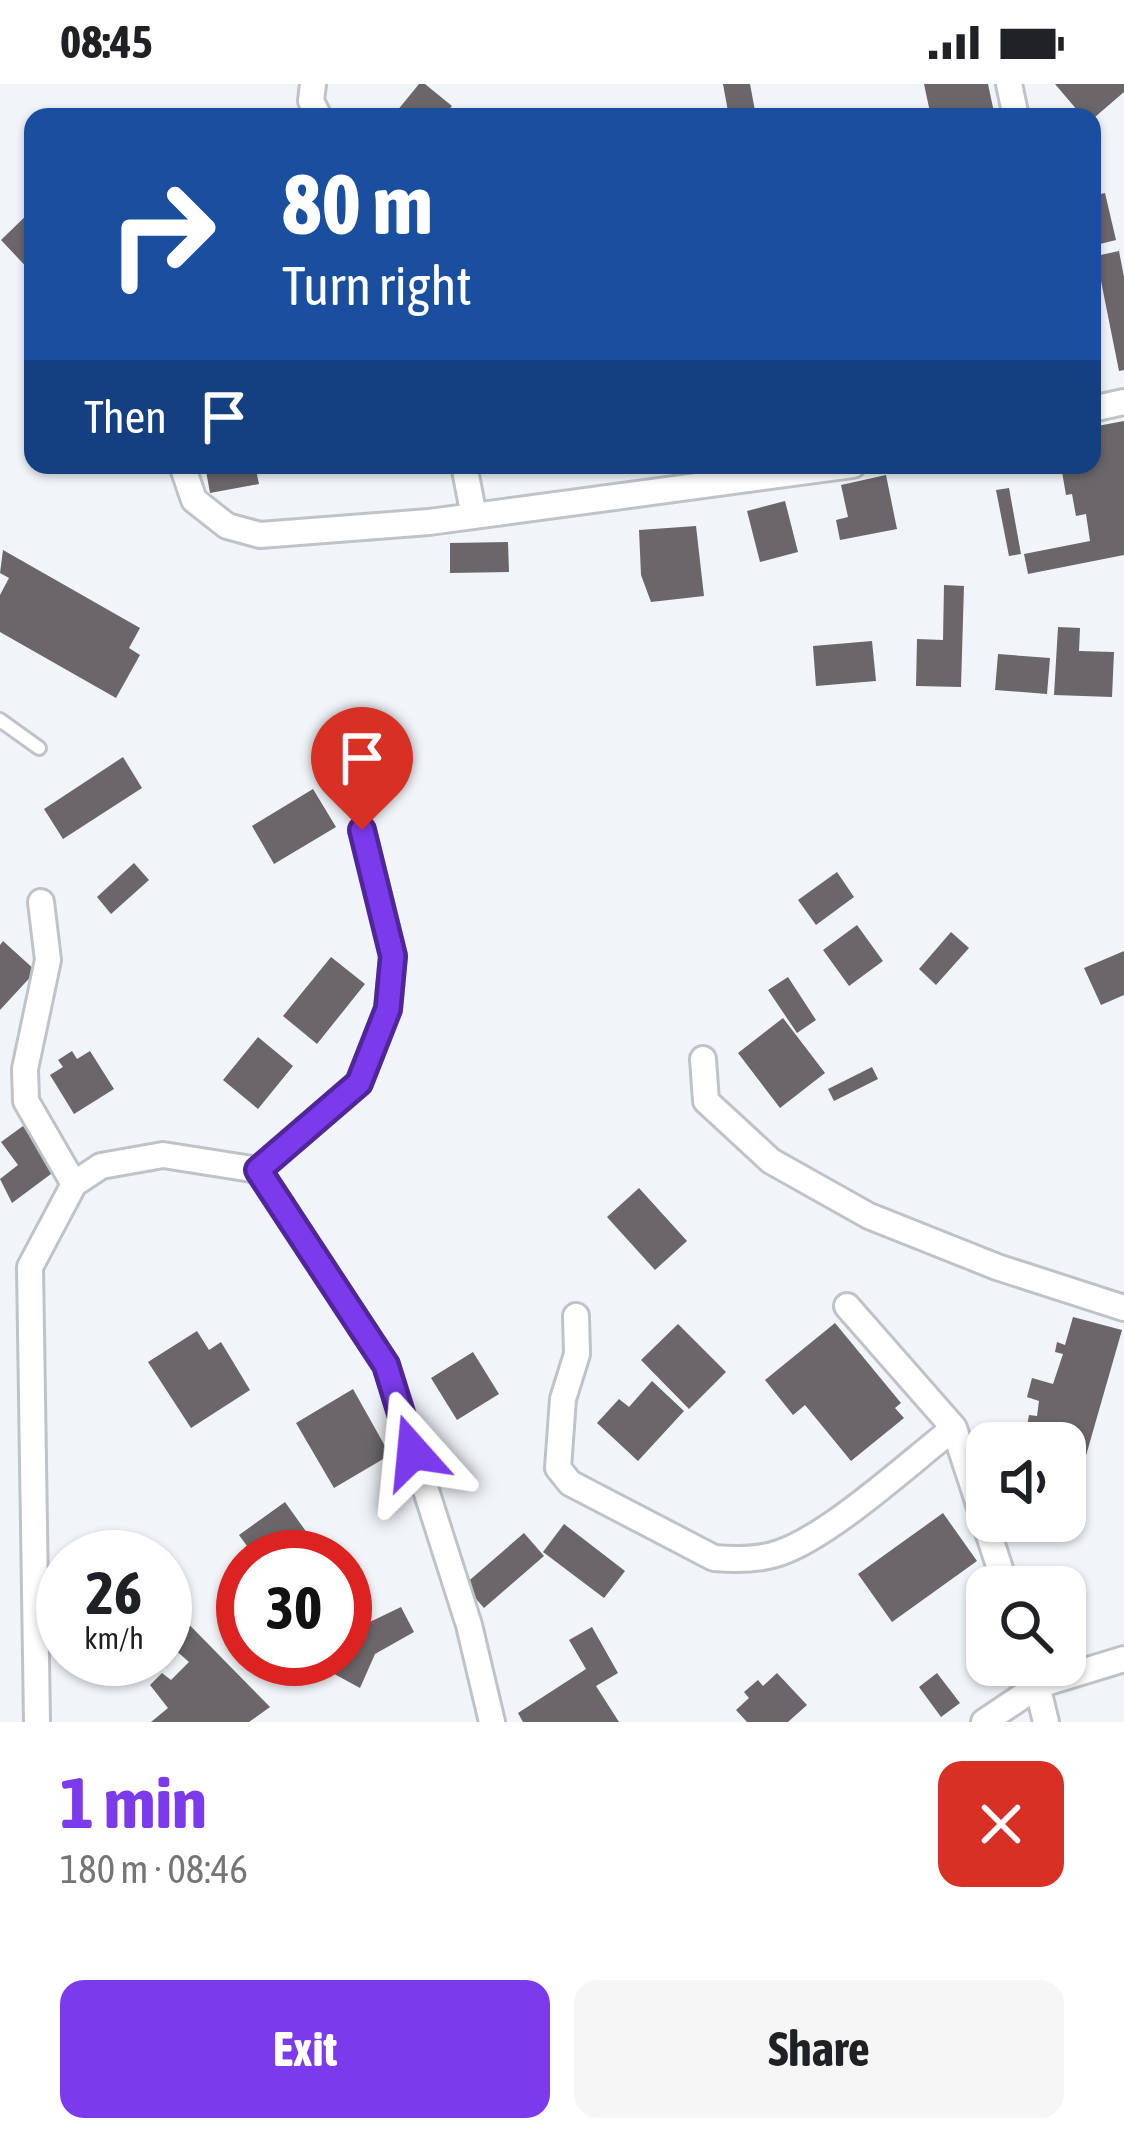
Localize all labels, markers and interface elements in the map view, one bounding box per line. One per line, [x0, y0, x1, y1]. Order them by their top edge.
text: 08:45 [60, 16, 153, 68]
icon: right [84, 156, 240, 312]
text: 80 m [282, 156, 433, 252]
text: Turn right [282, 255, 472, 316]
icon: arrive [191, 384, 257, 450]
text: Then [84, 391, 167, 443]
pin [311, 707, 413, 830]
icon: arrive [329, 725, 395, 791]
position arrow [350, 1389, 476, 1515]
map controls [966, 1422, 1086, 1686]
button: sound [966, 1422, 1086, 1542]
speed limit sign: 30 [216, 1530, 372, 1686]
text: 26 [86, 1558, 142, 1627]
button: search [966, 1566, 1086, 1686]
text: km/h [84, 1621, 144, 1655]
text: 1 min [60, 1761, 207, 1843]
button: close [938, 1761, 1064, 1887]
text: 180 m · 08:46 [60, 1847, 248, 1891]
button: Exit [60, 1980, 550, 2118]
button: Share [574, 1980, 1064, 2118]

